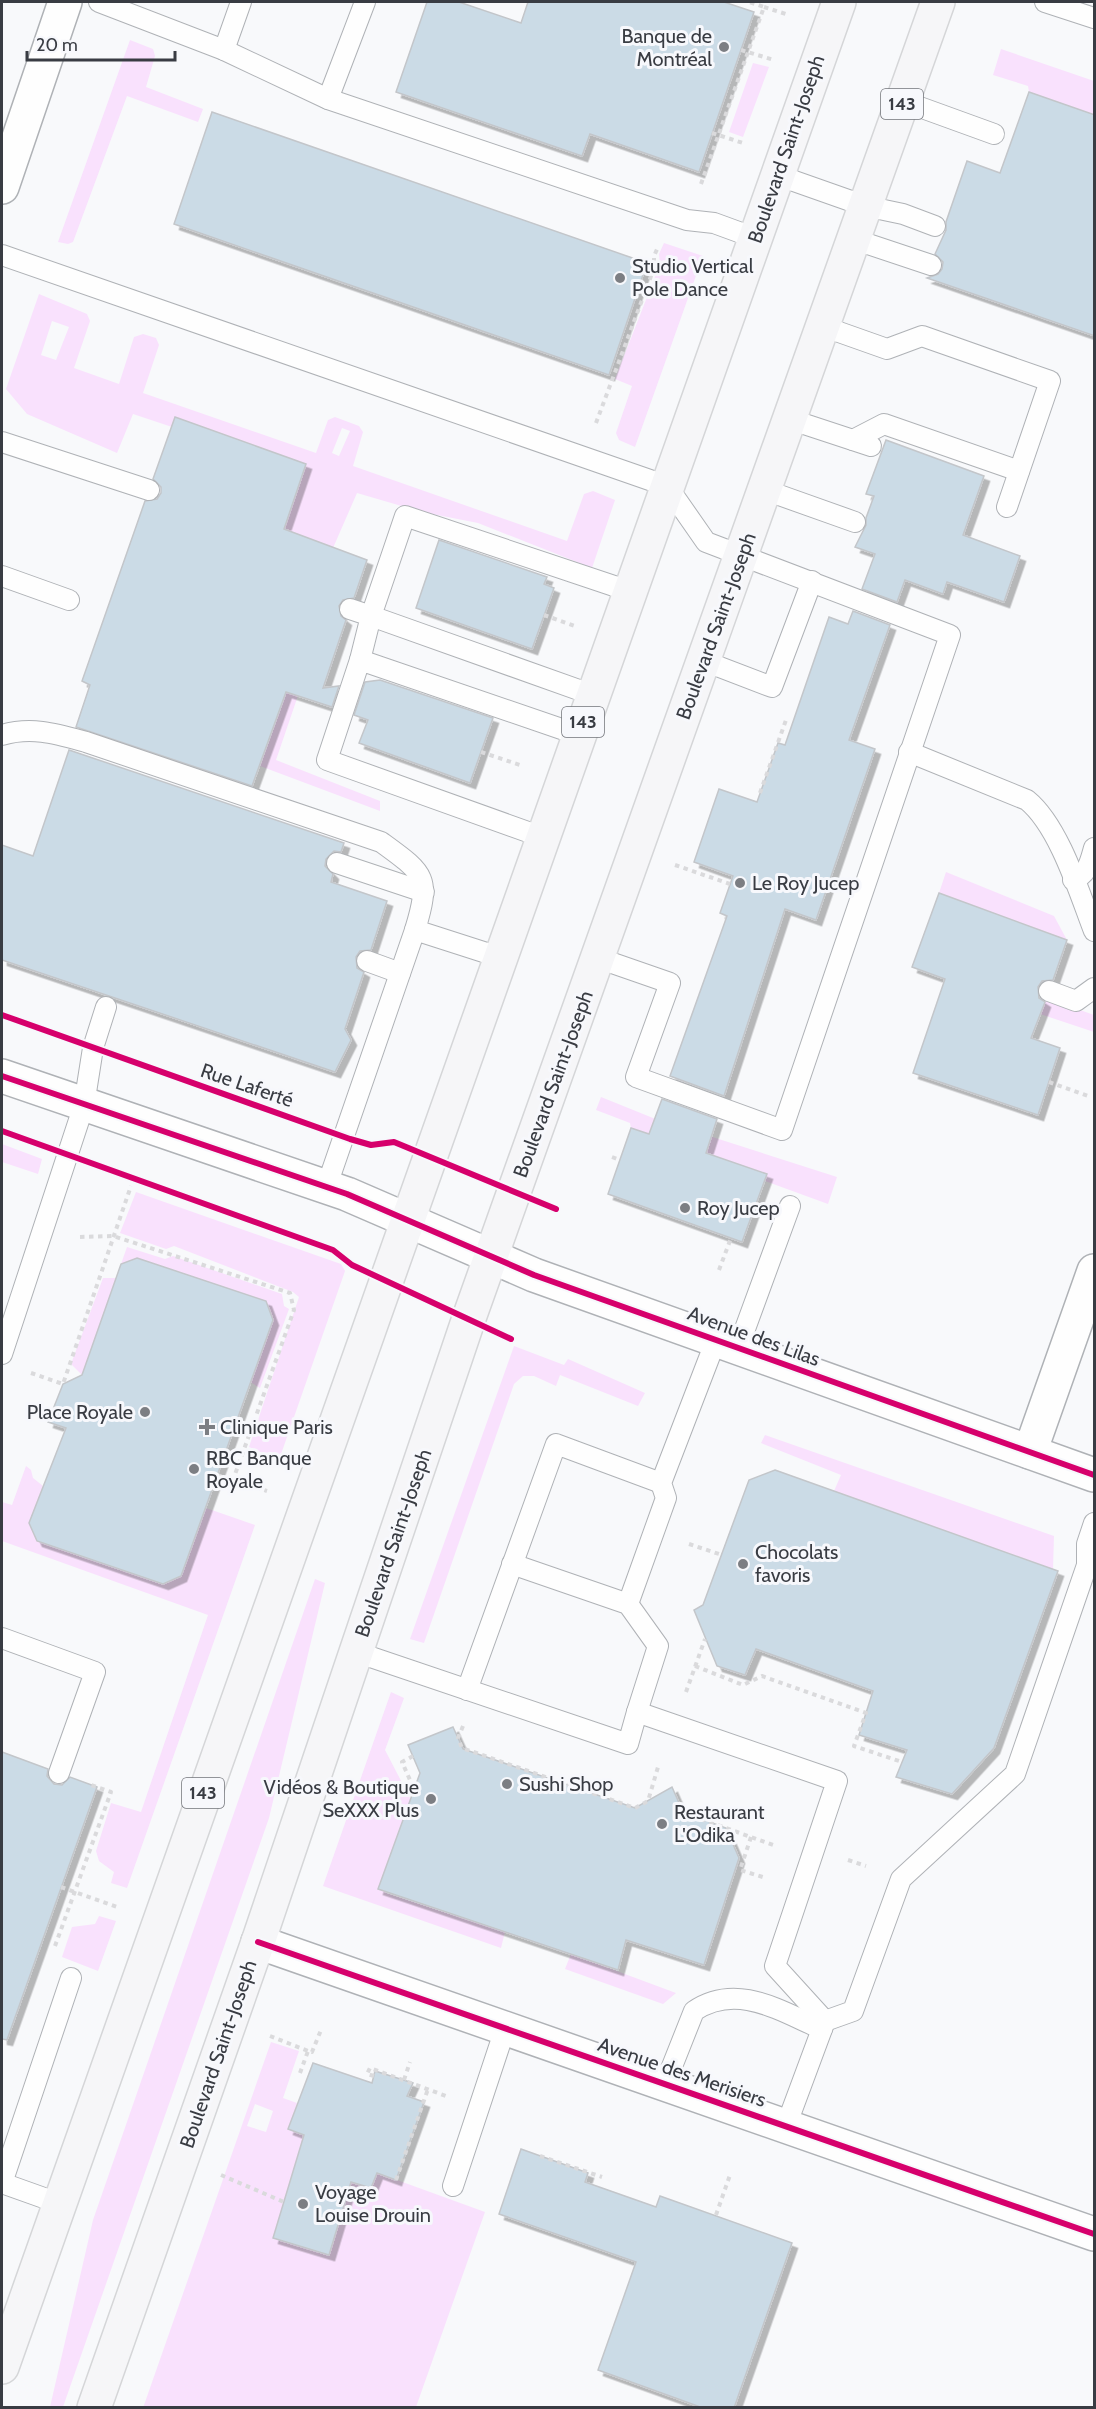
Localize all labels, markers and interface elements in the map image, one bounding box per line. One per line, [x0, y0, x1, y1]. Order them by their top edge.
scale bar [27, 24, 176, 62]
place label: Banque de Montréal [622, 24, 712, 71]
text: 20 m [36, 34, 78, 56]
marker: Banque de Montréal [717, 40, 731, 54]
street label: Boulevard Saint-Joseph [743, 52, 829, 246]
road number: 143 [881, 89, 923, 119]
place label: Studio Vertical Pole Dance [632, 254, 754, 301]
marker: Studio Vertical Pole Dance [613, 271, 627, 285]
street label: Boulevard Saint-Joseph [671, 529, 761, 723]
road number: 143 [562, 707, 604, 737]
place label: Le Roy Jucep [752, 871, 859, 895]
marker: Le Roy Jucep [733, 876, 747, 890]
street label: Boulevard Saint-Joseph [508, 987, 598, 1181]
street label: Rue Laferté [197, 1058, 297, 1112]
place label: Roy Jucep [697, 1196, 780, 1220]
marker: Roy Jucep [678, 1201, 692, 1215]
street label: Avenue des Lilas [685, 1301, 823, 1371]
place label: Place Royale [27, 1400, 133, 1424]
marker: Place Royale [138, 1405, 152, 1419]
place label: Clinique Paris [220, 1415, 333, 1439]
marker: Clinique Paris [198, 1418, 216, 1436]
place label: RBC Banque Royale [206, 1446, 311, 1493]
street label: Boulevard Saint-Joseph [350, 1446, 436, 1640]
marker: RBC Banque Royale [187, 1462, 201, 1476]
place label: Chocolats favoris [755, 1540, 838, 1587]
marker: Chocolats favoris [736, 1557, 750, 1571]
place label: Sushi Shop [519, 1772, 613, 1796]
place label: Vidéos & Boutique SeXXX Plus [264, 1775, 419, 1822]
marker: Sushi Shop [500, 1777, 514, 1791]
road number: 143 [182, 1778, 224, 1808]
marker: Vidéos & Boutique SeXXX Plus [424, 1792, 438, 1806]
place label: Restaurant L'Odika [674, 1800, 765, 1847]
marker: Restaurant L'Odika [655, 1817, 669, 1831]
street label: Boulevard Saint-Joseph [175, 1957, 261, 2151]
street label: Avenue des Merisiers [595, 2032, 769, 2112]
place label: Voyage Louise Drouin [315, 2180, 431, 2227]
marker: Voyage Louise Drouin [296, 2197, 310, 2211]

